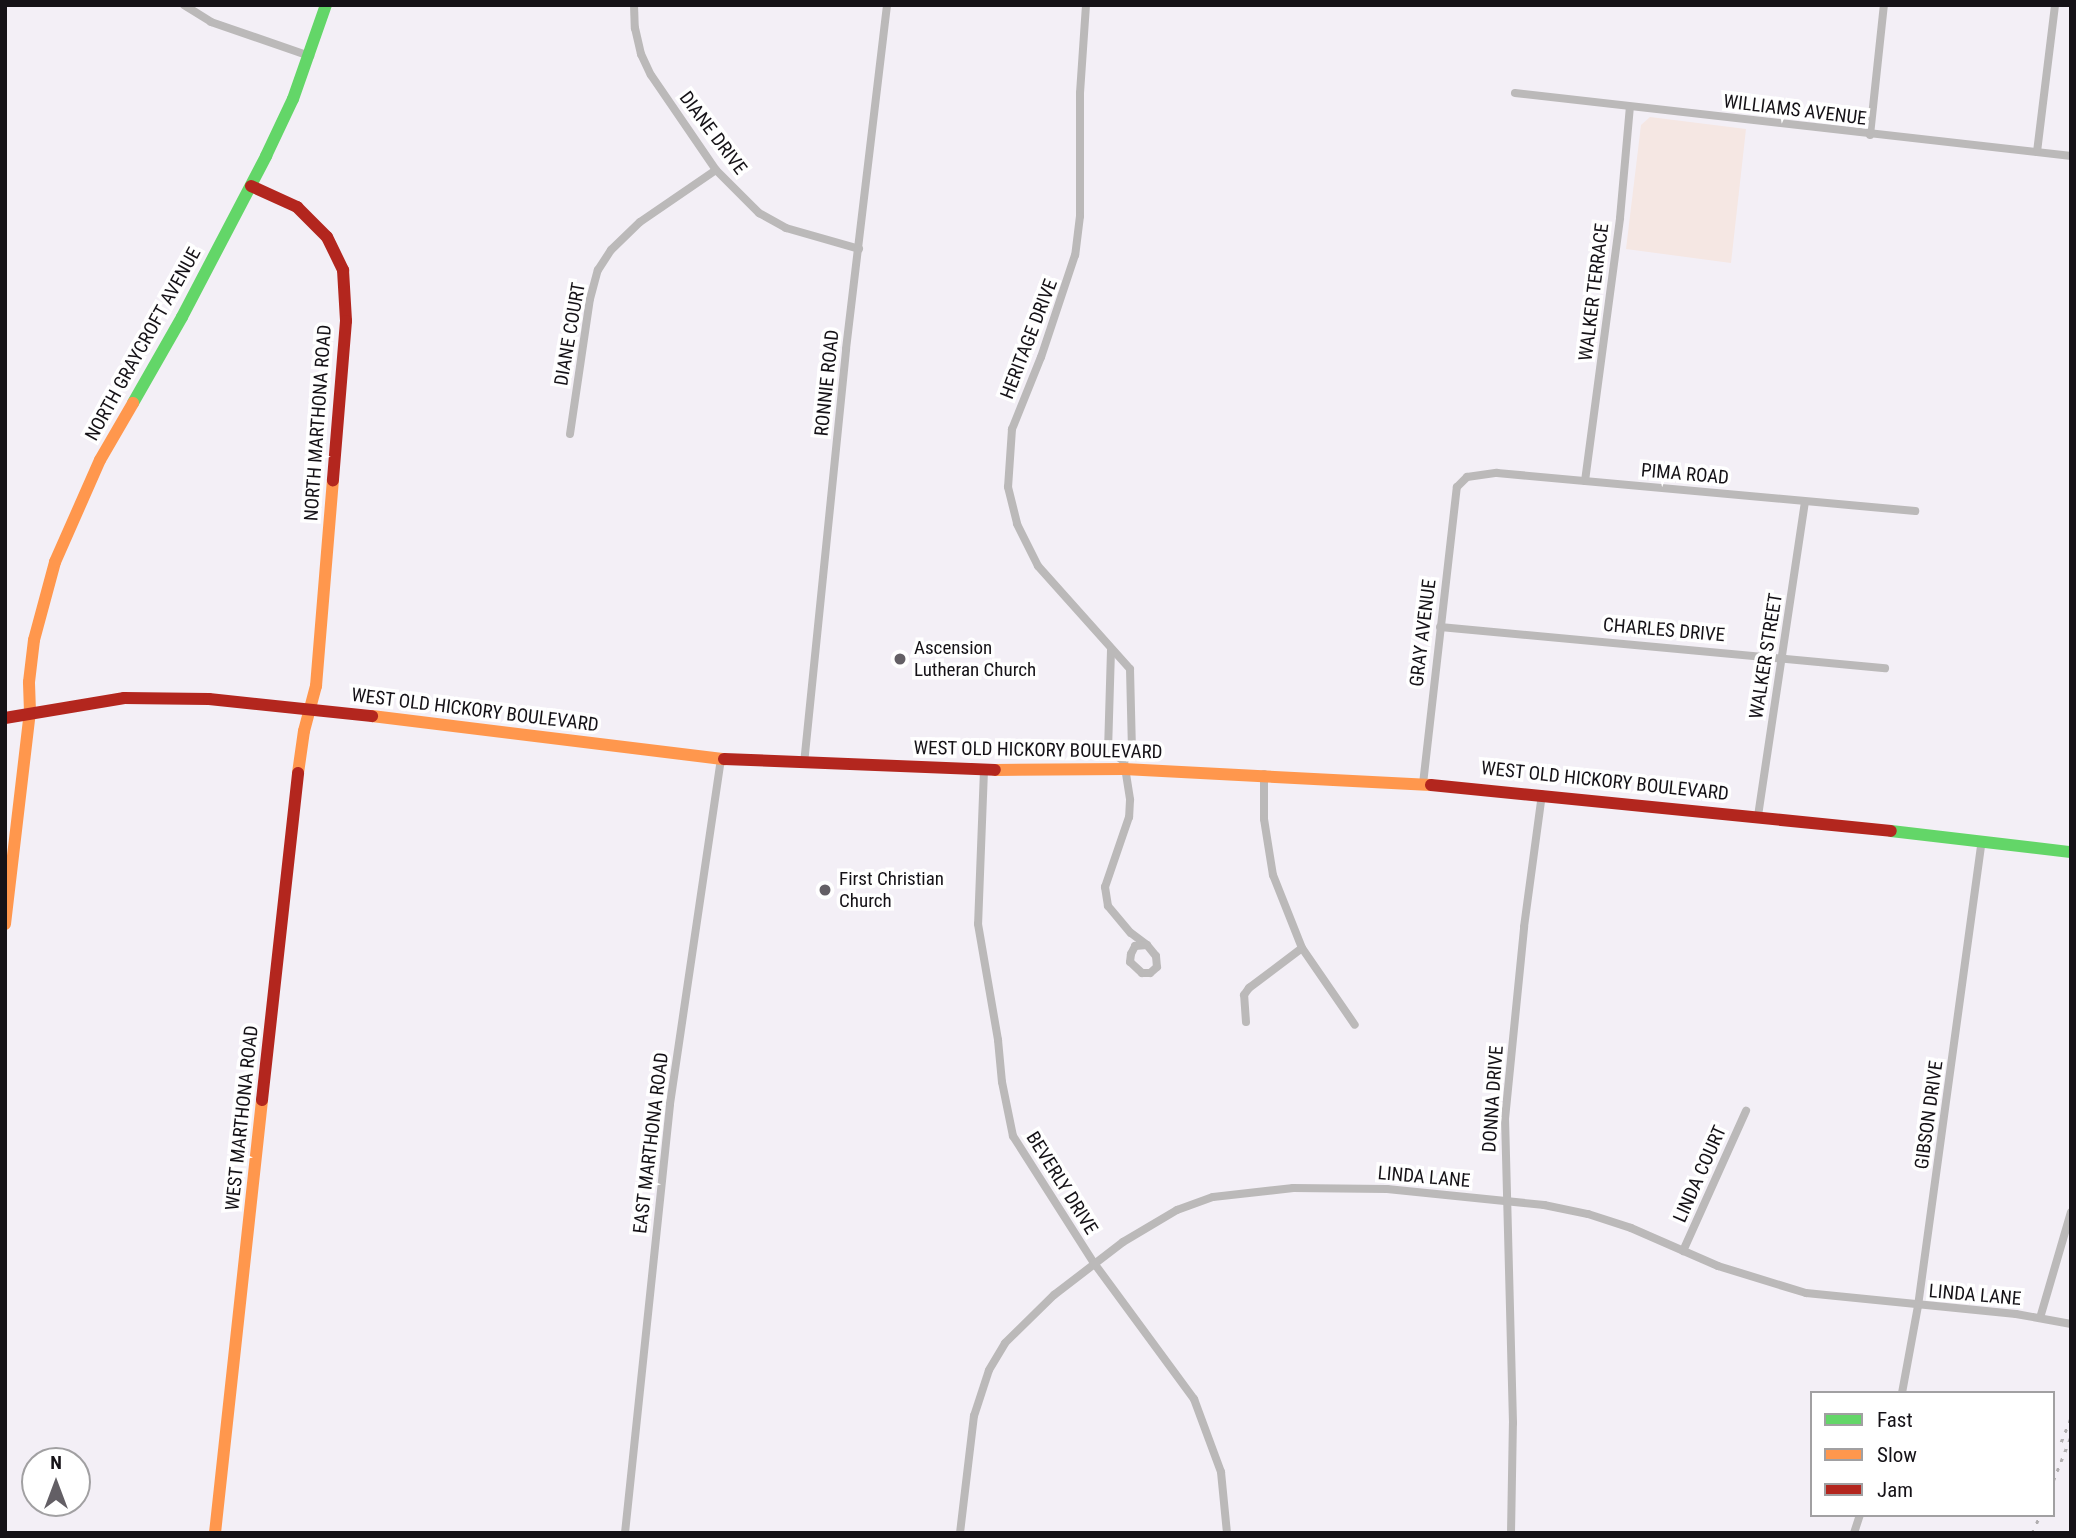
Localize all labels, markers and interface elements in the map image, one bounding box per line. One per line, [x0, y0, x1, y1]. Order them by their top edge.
street label: DIANE DRIVE [674, 87, 752, 179]
street label: WILLIAMS AVENUE [1722, 90, 1868, 130]
street label: WALKER TERRACE [1574, 222, 1614, 362]
street label: NORTH GRAYCROFT AVENUE [80, 243, 206, 445]
street label: HERITAGE DRIVE [996, 276, 1062, 402]
street label: DIANE COURT [550, 281, 590, 387]
street label: NORTH MARTHONA ROAD [300, 324, 336, 522]
street label: RONNIE ROAD [810, 329, 844, 437]
street label: PIMA ROAD [1640, 459, 1730, 489]
street label: GRAY AVENUE [1405, 578, 1441, 688]
street label: WALKER STREET [1745, 591, 1787, 721]
street label: CHARLES DRIVE [1602, 613, 1726, 647]
place label: Ascension Lutheran Church [914, 637, 1036, 681]
marker: Ascension Lutheran Church [892, 651, 908, 667]
street label: WEST OLD HICKORY BOULEVARD [350, 683, 600, 737]
street label: WEST OLD HICKORY BOULEVARD [913, 736, 1163, 764]
street label: WEST OLD HICKORY BOULEVARD [1480, 757, 1730, 805]
place label: First Christian Church [839, 868, 944, 912]
marker: First Christian Church [817, 882, 833, 898]
street label: WEST MARTHONA ROAD [221, 1024, 263, 1212]
street label: DONNA DRIVE [1478, 1045, 1508, 1153]
street label: EAST MARTHONA ROAD [629, 1051, 673, 1235]
street label: GIBSON DRIVE [1910, 1059, 1948, 1171]
street label: LINDA COURT [1669, 1122, 1731, 1226]
street label: BEVERLY DRIVE [1021, 1127, 1103, 1239]
street label: LINDA LANE [1377, 1162, 1471, 1192]
street label: LINDA LANE [1928, 1280, 2022, 1310]
legend [1810, 1391, 2055, 1517]
text: Fast [1877, 1408, 1913, 1432]
text: Slow [1877, 1443, 1917, 1467]
north arrow [21, 1447, 91, 1517]
text: N [50, 1451, 62, 1474]
text: Jam [1877, 1478, 1913, 1502]

